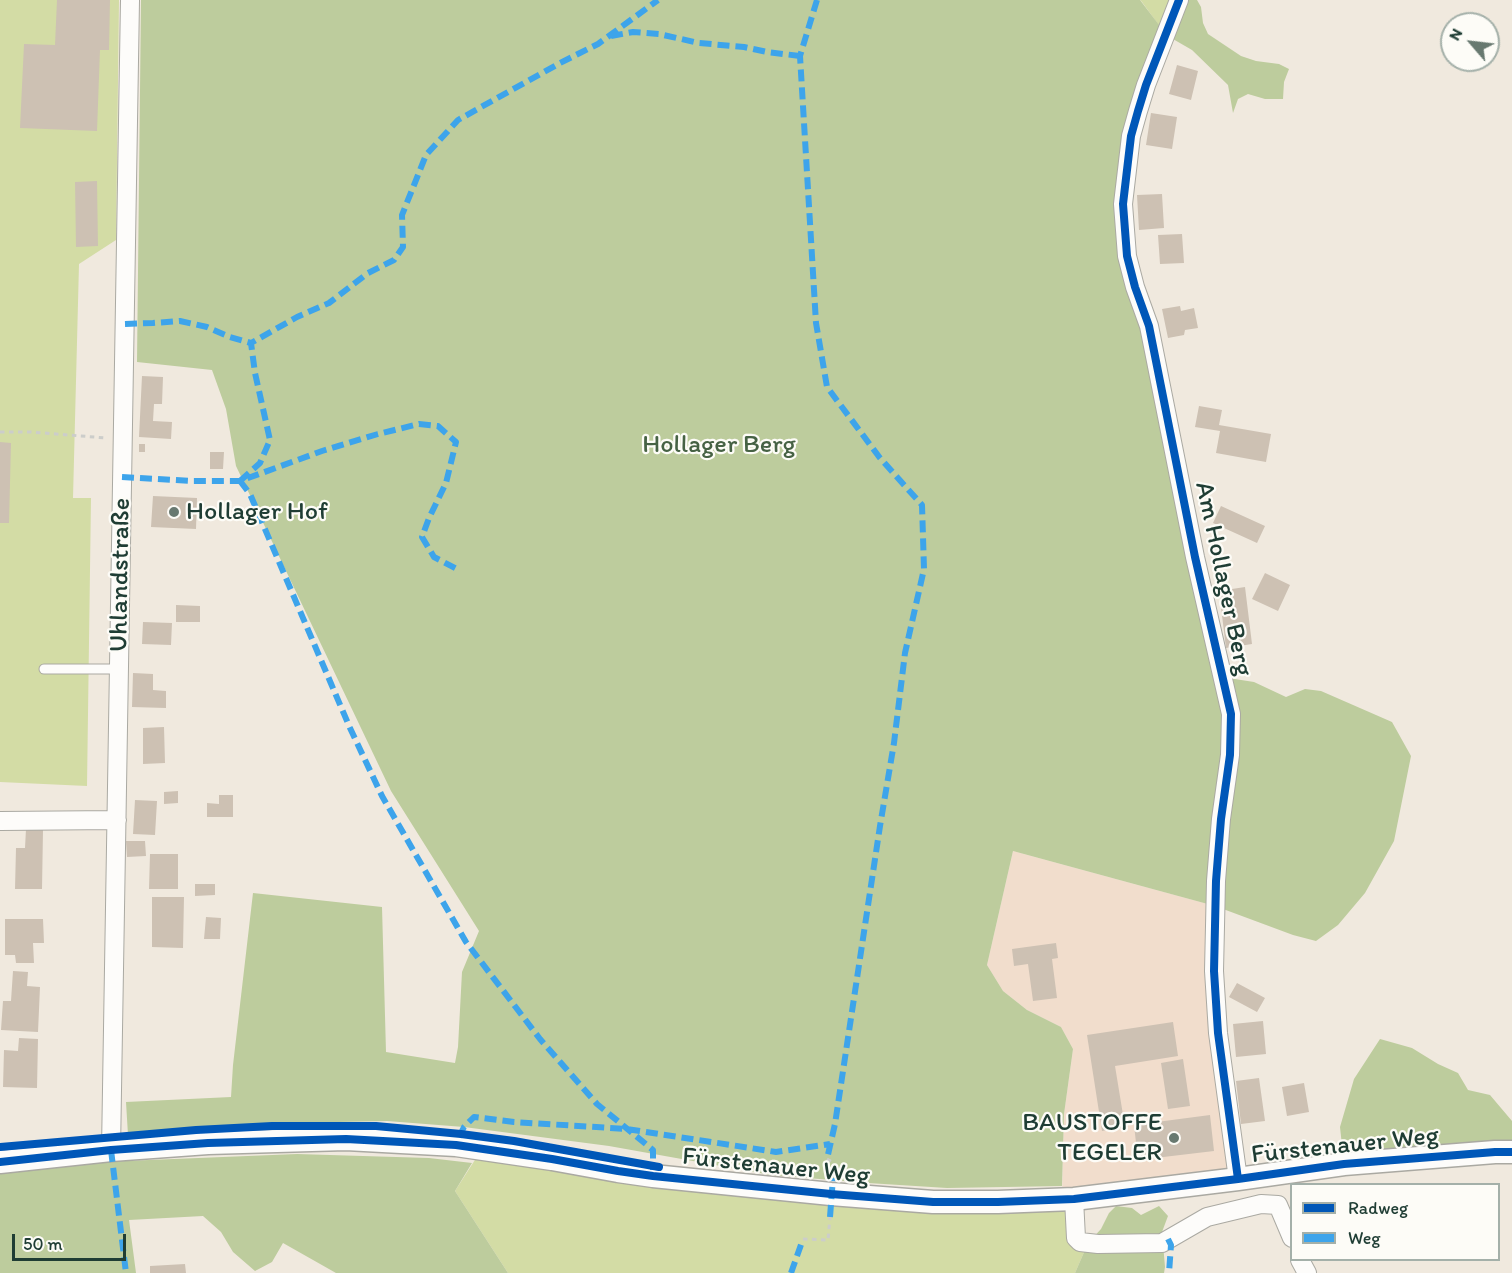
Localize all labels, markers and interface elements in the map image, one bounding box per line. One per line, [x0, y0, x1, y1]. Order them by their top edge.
north arrow [1440, 12, 1500, 72]
text: N [1445, 25, 1466, 43]
park label: Hollager Berg [642, 429, 796, 461]
street label: Am Hollager Berg [1187, 479, 1259, 679]
place label: Hollager Hof [186, 496, 328, 528]
street label: Uhlandstraße [104, 498, 138, 652]
marker: Hollager Hof [167, 505, 181, 519]
place label: BAUSTOFFE TEGELER [1022, 1107, 1162, 1168]
street label: Fürstenauer Weg [1250, 1121, 1440, 1171]
marker: BAUSTOFFE TEGELER [1167, 1131, 1181, 1145]
street label: Fürstenauer Weg [681, 1142, 871, 1192]
legend [1290, 1183, 1500, 1261]
text: Radweg [1348, 1197, 1408, 1219]
scale bar [15, 1222, 129, 1260]
text: Weg [1348, 1227, 1381, 1249]
text: 50 m [23, 1233, 63, 1255]

